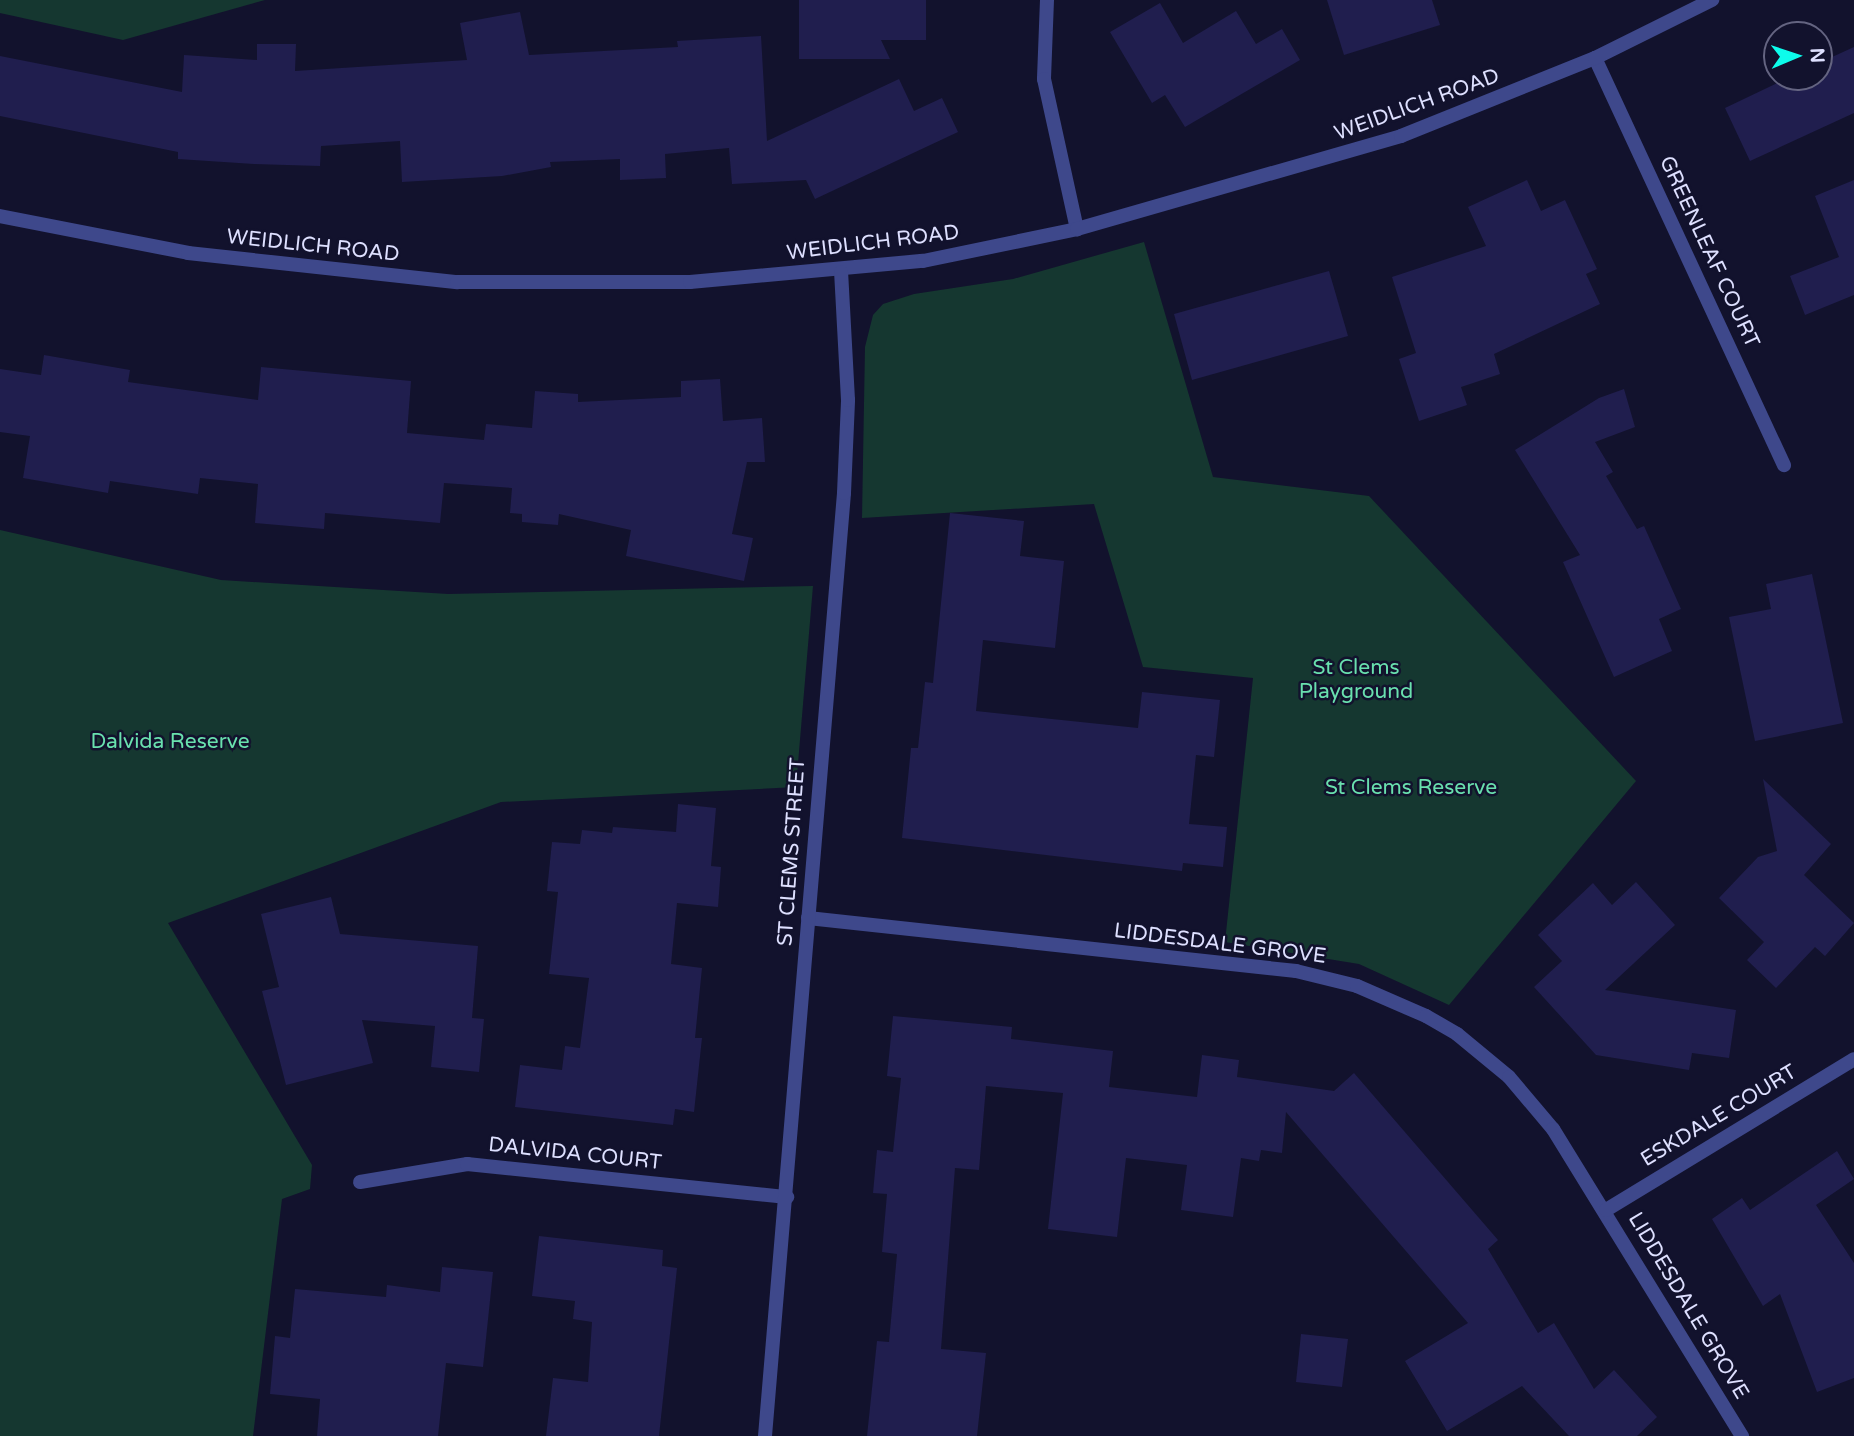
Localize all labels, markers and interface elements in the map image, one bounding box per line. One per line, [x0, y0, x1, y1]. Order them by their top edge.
north arrow [1763, 21, 1833, 91]
text: N [1806, 47, 1828, 63]
street label: WEIDLICH ROAD [1331, 63, 1503, 147]
street label: GREENLEAF COURT [1653, 152, 1765, 352]
street label: WEIDLICH ROAD [785, 220, 961, 266]
street label: WEIDLICH ROAD [225, 224, 401, 268]
park label: St Clems Playground [1299, 655, 1413, 705]
park label: Dalvida Reserve [90, 729, 250, 755]
street label: ST CLEMS STREET [773, 757, 811, 947]
park label: St Clems Reserve [1325, 775, 1497, 801]
street label: LIDDESDALE GROVE [1112, 918, 1328, 970]
street label: ESKDALE COURT [1636, 1060, 1802, 1172]
street label: DALVIDA COURT [487, 1132, 663, 1176]
street label: LIDDESDALE GROVE [1622, 1208, 1754, 1404]

